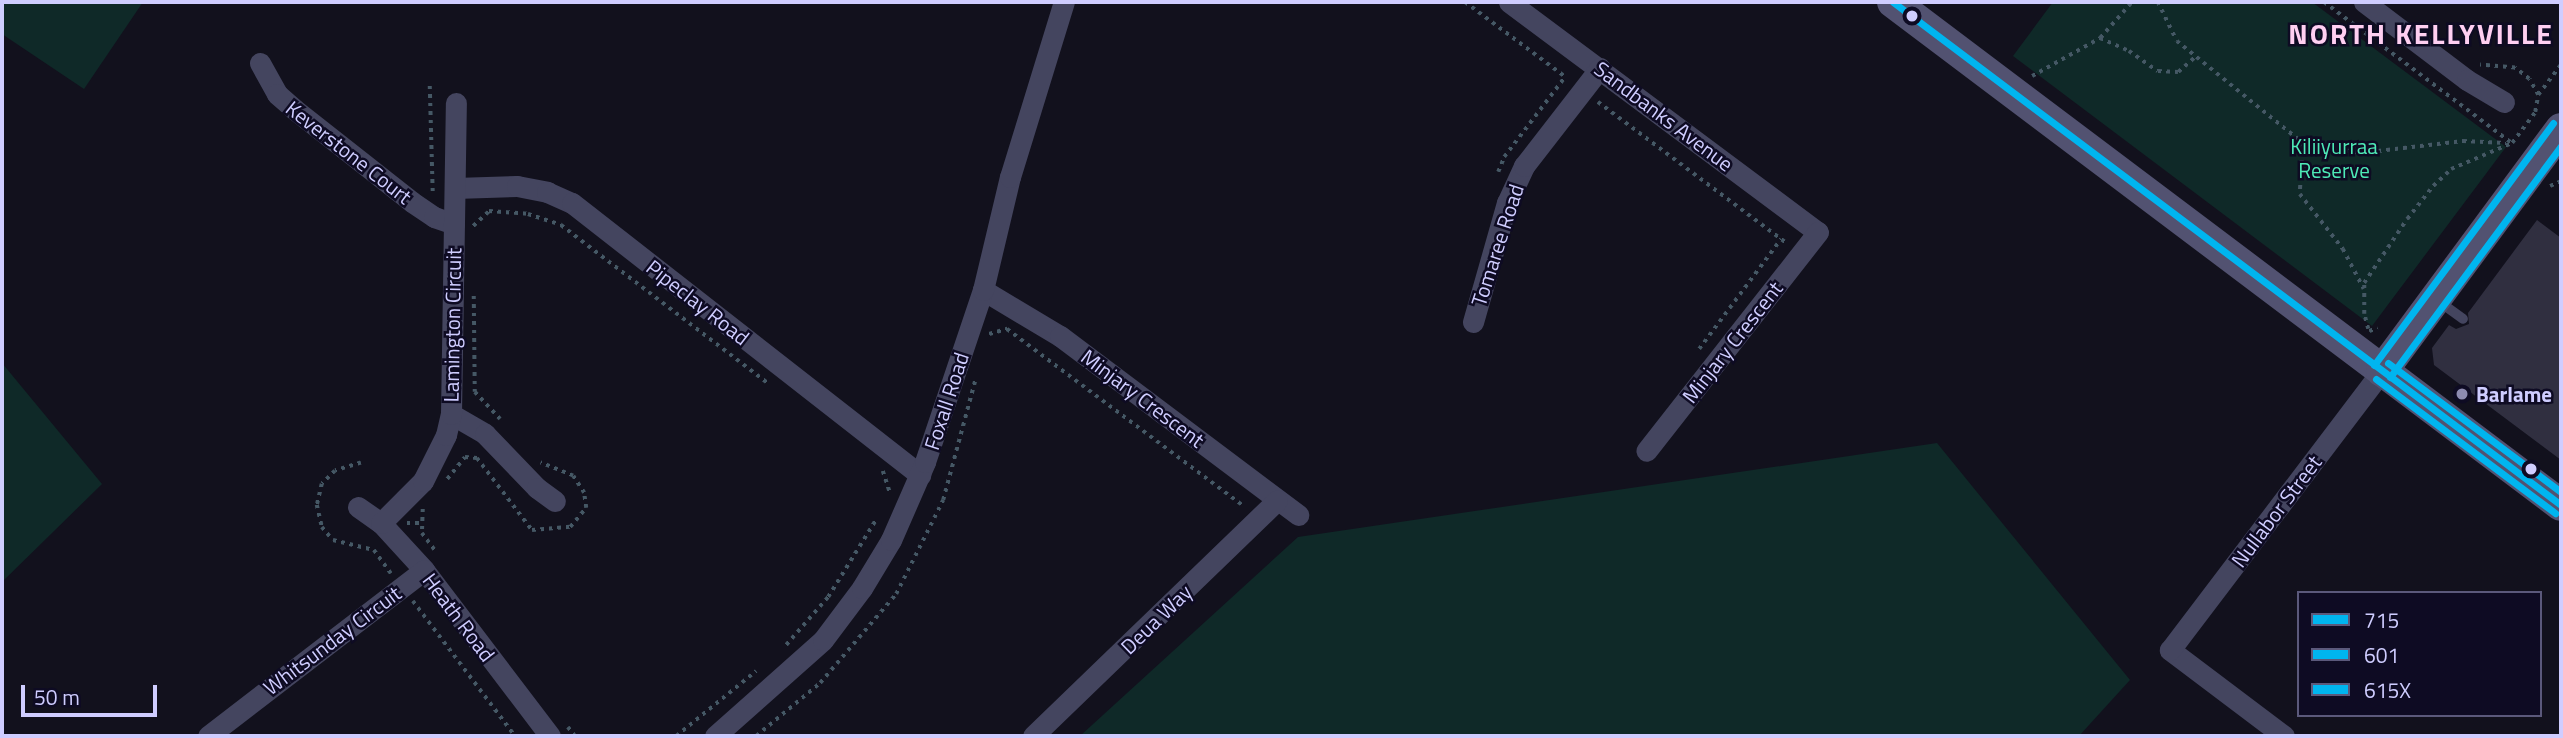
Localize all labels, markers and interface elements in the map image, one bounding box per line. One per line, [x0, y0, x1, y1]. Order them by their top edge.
unlabelled marker [1905, 9, 1919, 23]
district label: NORTH KELLYVILLE [2290, 17, 2552, 51]
street label: Sandbanks Avenue [1590, 56, 1738, 176]
street label: Keverstone Court [281, 95, 417, 209]
park label: Kiliiyurraa Reserve [2290, 133, 2378, 183]
street label: Tomaree Road [1465, 181, 1529, 309]
street label: Lamington Circuit [438, 248, 466, 402]
street label: Pipeclay Road [642, 254, 754, 350]
street label: Minjary Crescent [1677, 276, 1787, 408]
street label: Minjary Crescent [1076, 344, 1210, 452]
street label: Foxall Road [918, 349, 974, 453]
place label: Barlame [2476, 381, 2552, 407]
marker: Barlame [2454, 386, 2470, 402]
street label: Nullabor Street [2226, 450, 2326, 572]
unlabelled marker [2524, 462, 2538, 476]
street label: Heath Road [418, 568, 500, 666]
street label: Deua Way [1115, 579, 1197, 659]
street label: Whitsunday Circuit [258, 580, 406, 700]
legend [2297, 591, 2542, 717]
text: 715 [2364, 604, 2399, 636]
text: 601 [2364, 639, 2399, 671]
scale bar [24, 672, 161, 716]
text: 615X [2364, 674, 2411, 706]
text: 50 m [34, 681, 80, 713]

